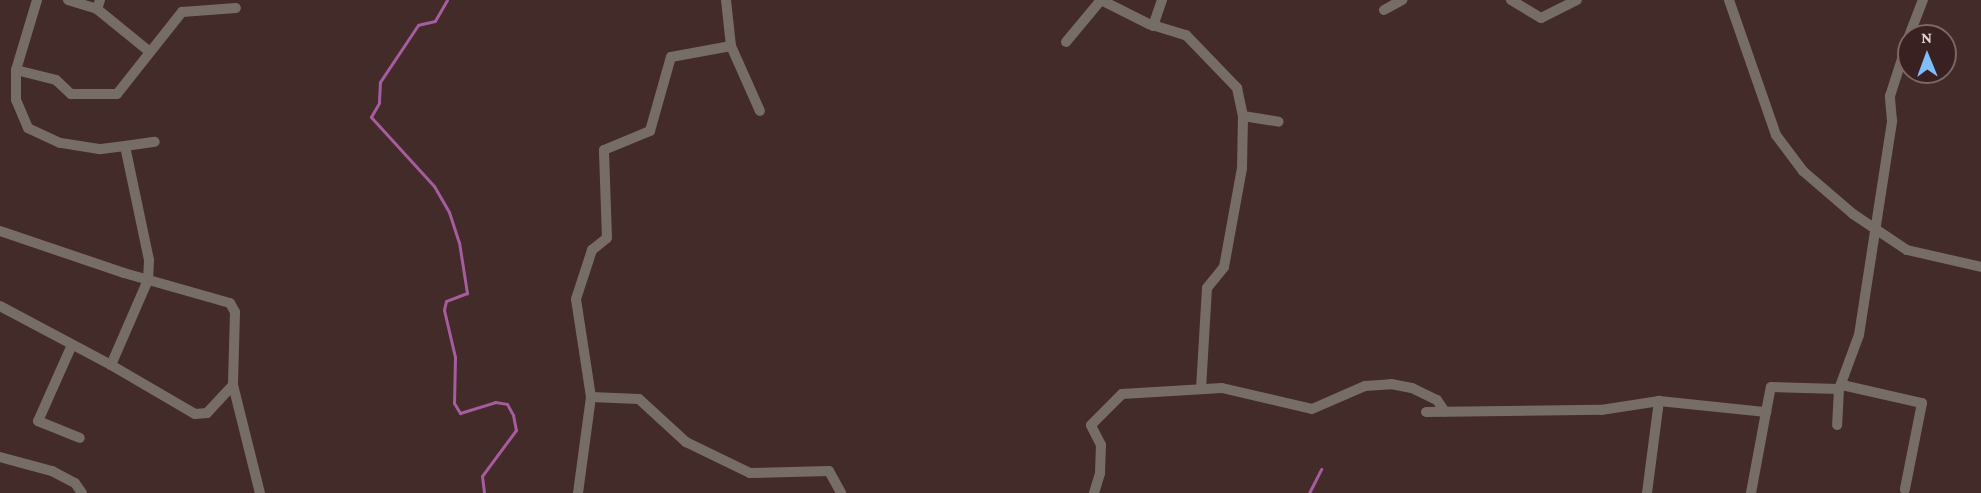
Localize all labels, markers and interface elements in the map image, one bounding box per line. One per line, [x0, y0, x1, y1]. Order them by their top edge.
north arrow [1897, 24, 1957, 84]
text: N [1921, 29, 1932, 46]

